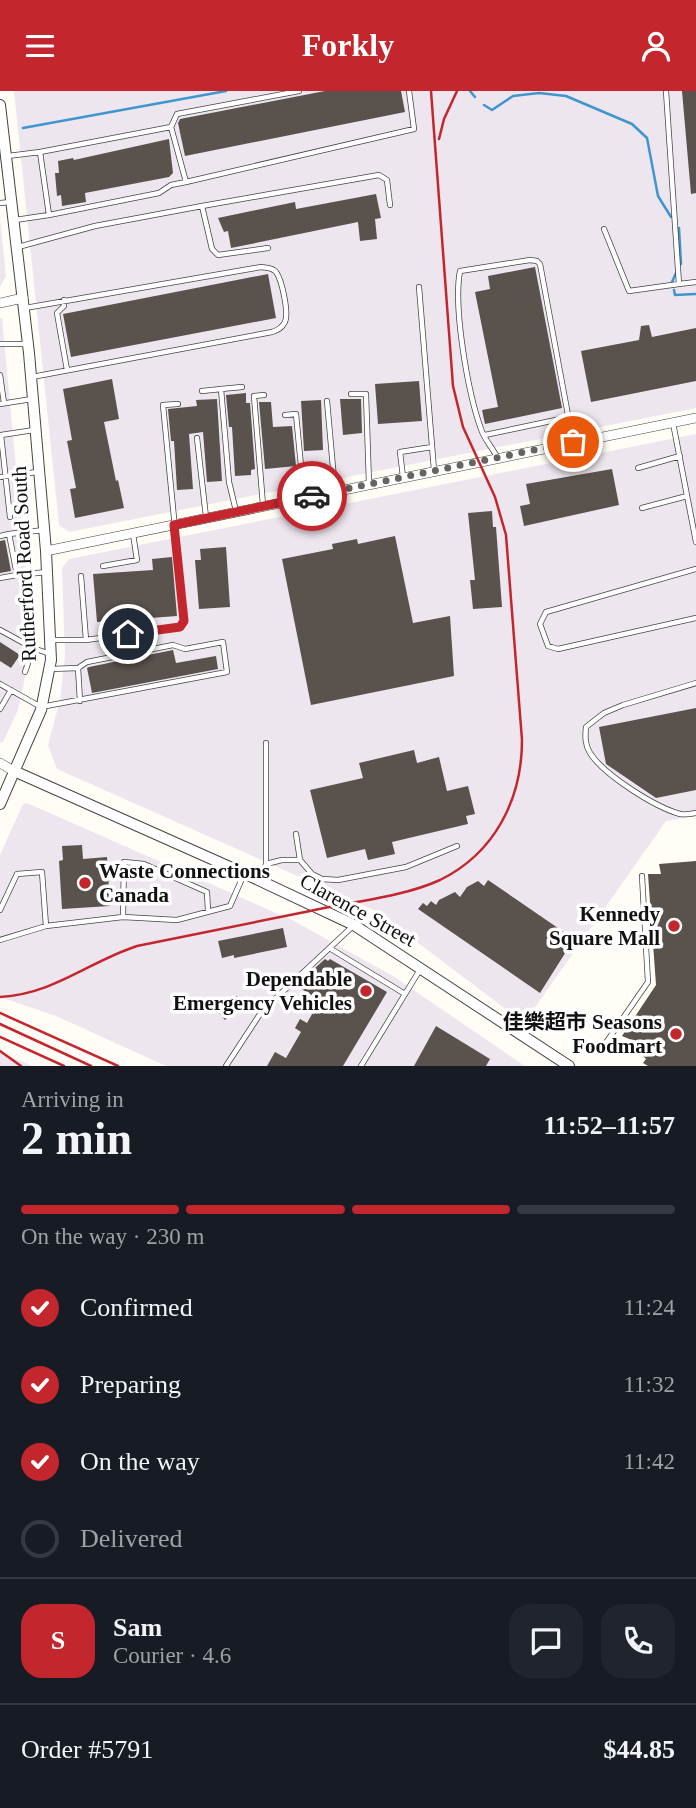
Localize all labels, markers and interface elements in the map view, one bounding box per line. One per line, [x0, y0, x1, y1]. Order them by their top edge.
icon: menu [21, 27, 59, 65]
text: Forkly [302, 27, 394, 63]
icon: person [637, 27, 675, 65]
pin [543, 412, 603, 472]
icon: bag [554, 423, 592, 461]
courier [277, 461, 347, 531]
street label: Rutherford Road South [7, 465, 41, 662]
icon: car [293, 477, 331, 515]
pin [98, 604, 158, 664]
icon: home [109, 615, 147, 653]
place label: Waste Connections Canada [99, 859, 270, 907]
street label: Clarence Street [296, 868, 420, 952]
marker: Waste Connections Canada [77, 875, 93, 891]
place label: Kennedy Square Mall [549, 902, 660, 950]
marker: Kennedy Square Mall [666, 918, 682, 934]
place label: Dependable Emergency Vehicles [173, 967, 352, 1015]
marker: Dependable Emergency Vehicles [358, 983, 374, 999]
place label: 佳樂超市 Seasons Foodmart [503, 1010, 662, 1058]
marker: 佳樂超市 Seasons Foodmart [668, 1026, 684, 1042]
text: Arriving in [21, 1087, 124, 1112]
text: 11:52–11:57 [544, 1111, 675, 1140]
text: 2 min [21, 1113, 132, 1164]
text: On the way · 230 m [21, 1224, 204, 1249]
icon: check [21, 1289, 59, 1327]
text: Confirmed [80, 1293, 193, 1322]
text: 11:24 [623, 1295, 675, 1320]
icon: check [21, 1366, 59, 1404]
text: Preparing [80, 1370, 181, 1399]
text: 11:32 [623, 1372, 675, 1397]
icon: check [21, 1443, 59, 1481]
text: On the way [80, 1447, 200, 1476]
text: 11:42 [623, 1449, 675, 1474]
text: Delivered [80, 1524, 183, 1553]
button: chat [509, 1604, 583, 1678]
button: phone [601, 1604, 675, 1678]
text: Sam [113, 1613, 162, 1642]
text: S [51, 1626, 65, 1655]
text: Courier · 4.6 [113, 1643, 231, 1668]
text: Order #5791 [21, 1735, 153, 1764]
text: $44.85 [604, 1735, 675, 1764]

